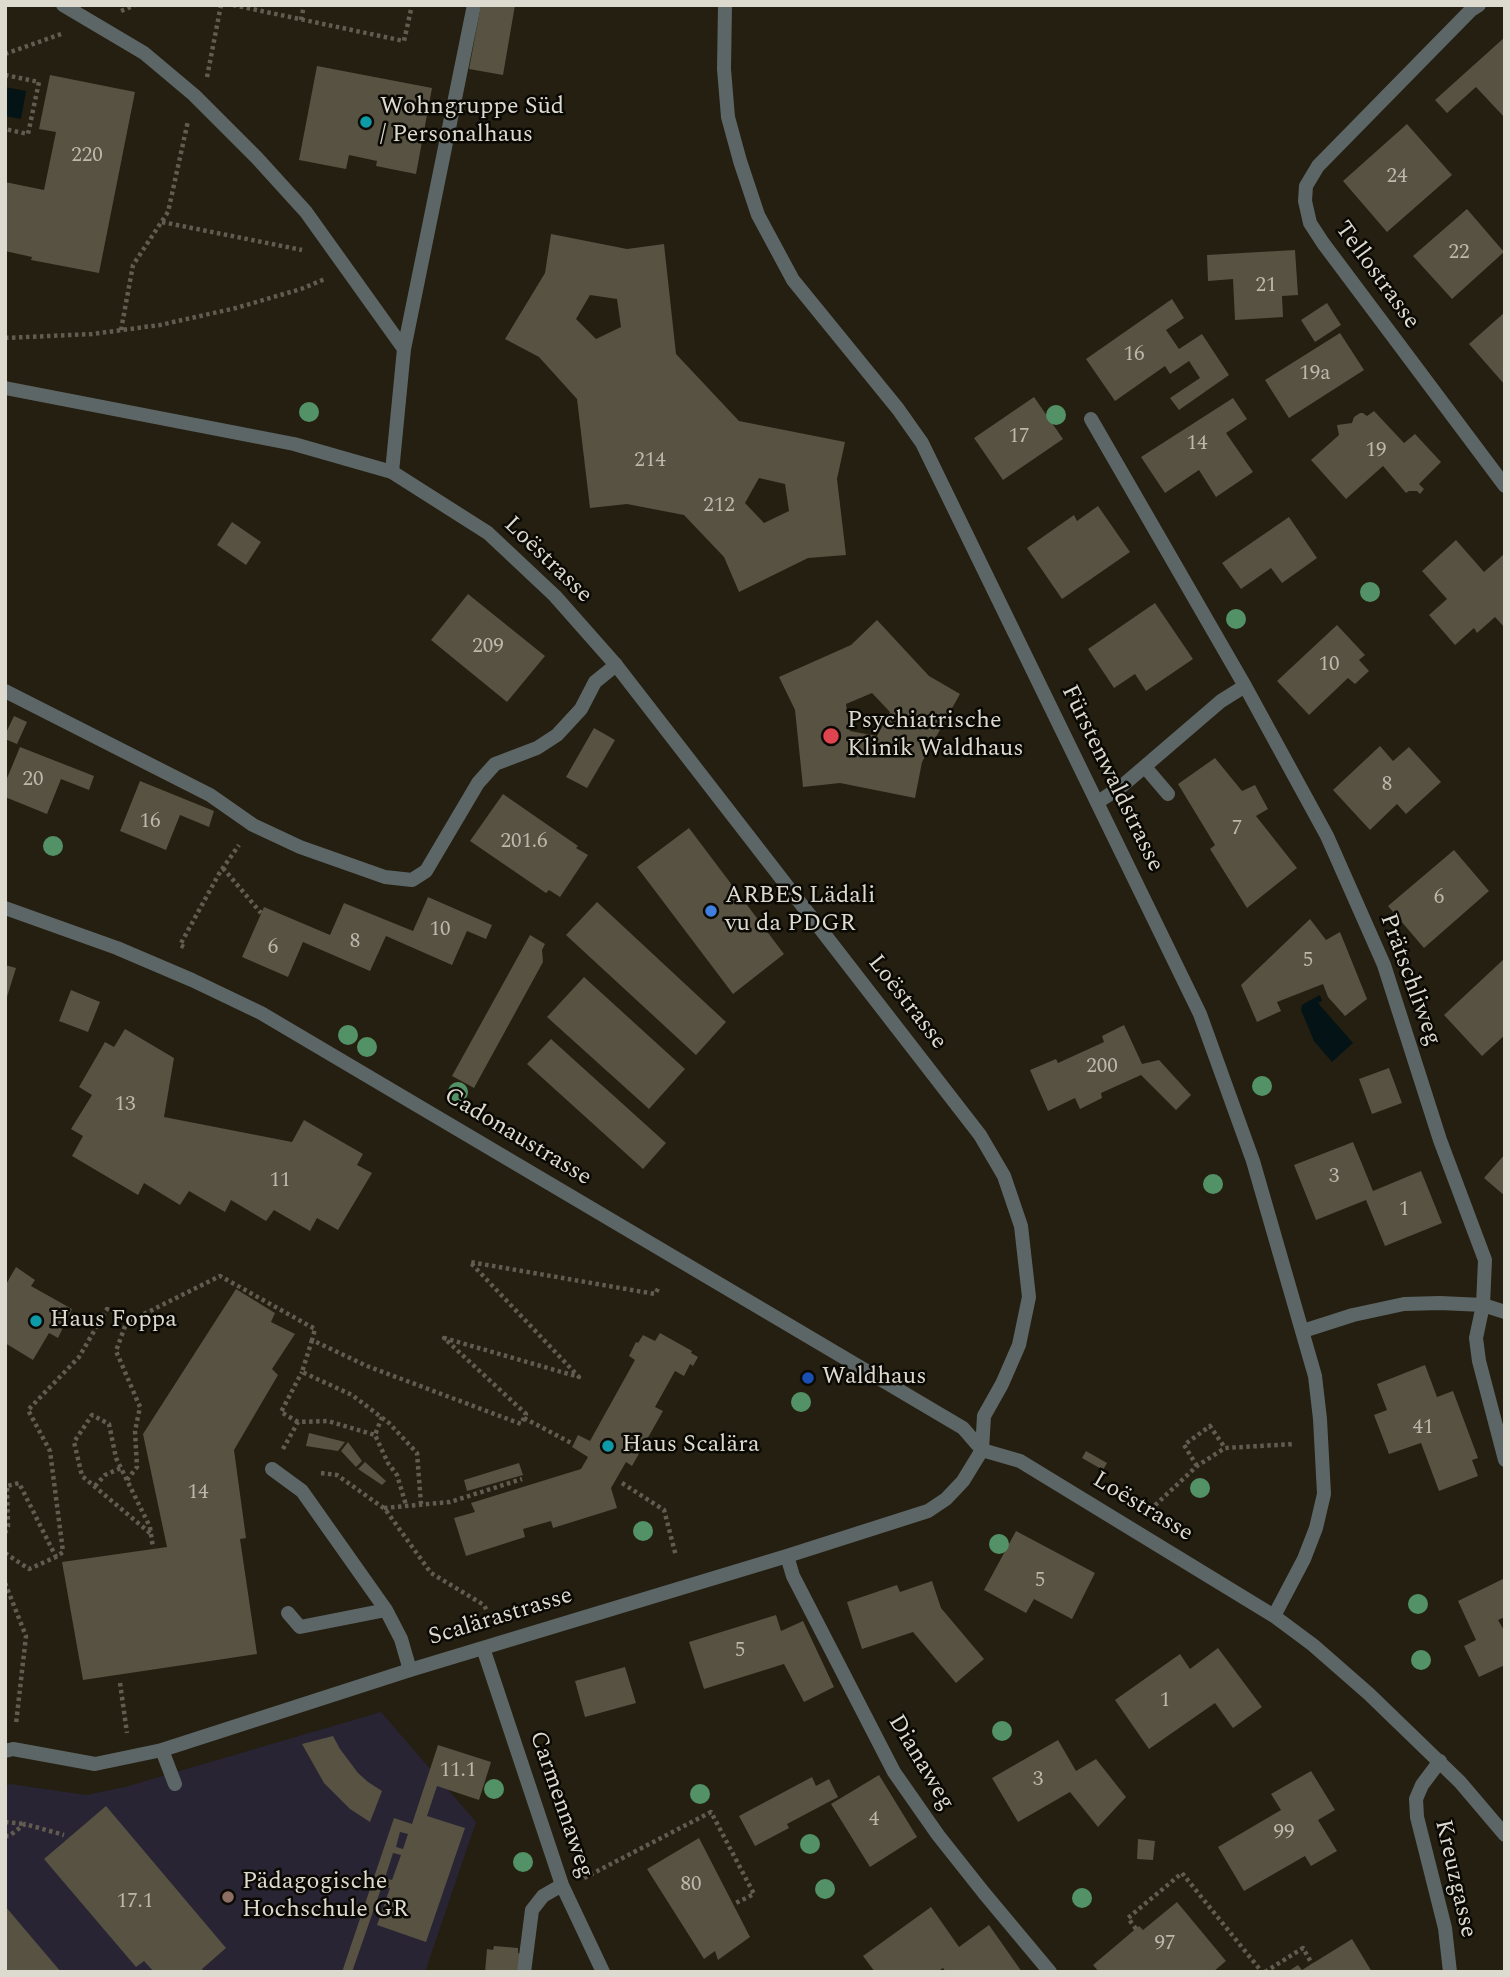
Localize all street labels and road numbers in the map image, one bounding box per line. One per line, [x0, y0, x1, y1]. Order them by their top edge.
street label: Tellostrasse [1327, 217, 1425, 335]
street label: Loëstrasse [497, 512, 597, 610]
street label: Fürstenwaldstrasse [1053, 681, 1169, 877]
street label: Prätschliweg [1372, 910, 1446, 1050]
street label: Loëstrasse [860, 950, 952, 1056]
street label: Cadonaustrasse [438, 1083, 596, 1193]
street label: Loëstrasse [1086, 1467, 1198, 1549]
street label: Scalärastrasse [425, 1582, 577, 1654]
street label: Dianaweg [880, 1710, 960, 1816]
street label: Carmennaweg [521, 1728, 599, 1882]
street label: Kreuzgasse [1426, 1817, 1482, 1941]

